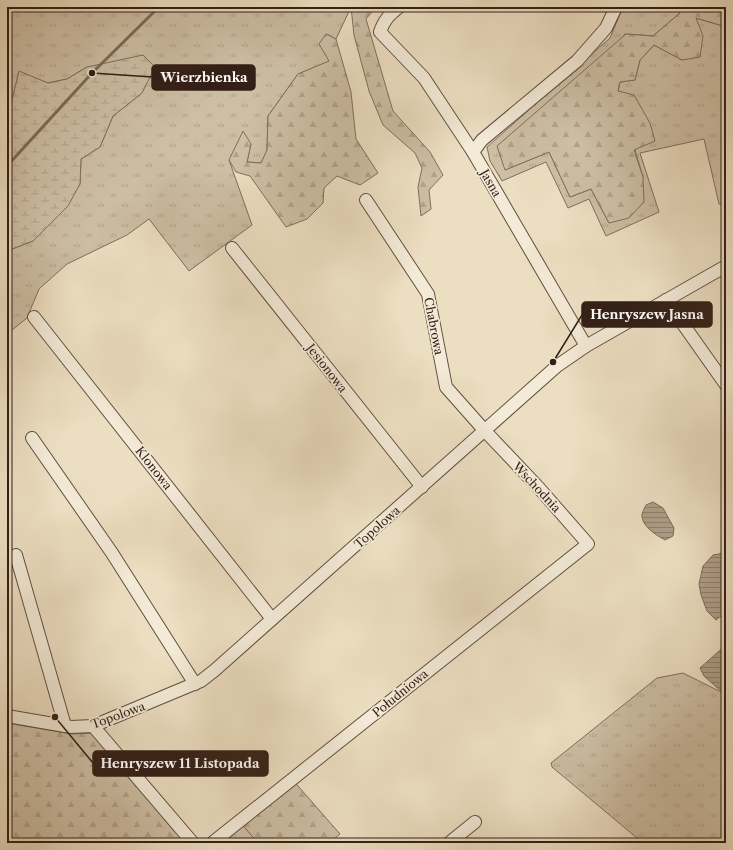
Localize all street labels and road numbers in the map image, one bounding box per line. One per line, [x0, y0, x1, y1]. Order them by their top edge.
street label: Jasna [476, 165, 505, 200]
street label: Chabrowa [421, 296, 447, 357]
street label: Jesionowa [302, 339, 351, 396]
street label: Klonowa [132, 443, 176, 493]
street label: Wschodnia [509, 458, 565, 516]
street label: Topolowa [351, 502, 403, 551]
street label: Południowa [369, 666, 431, 720]
street label: Topolowa [89, 698, 148, 732]

